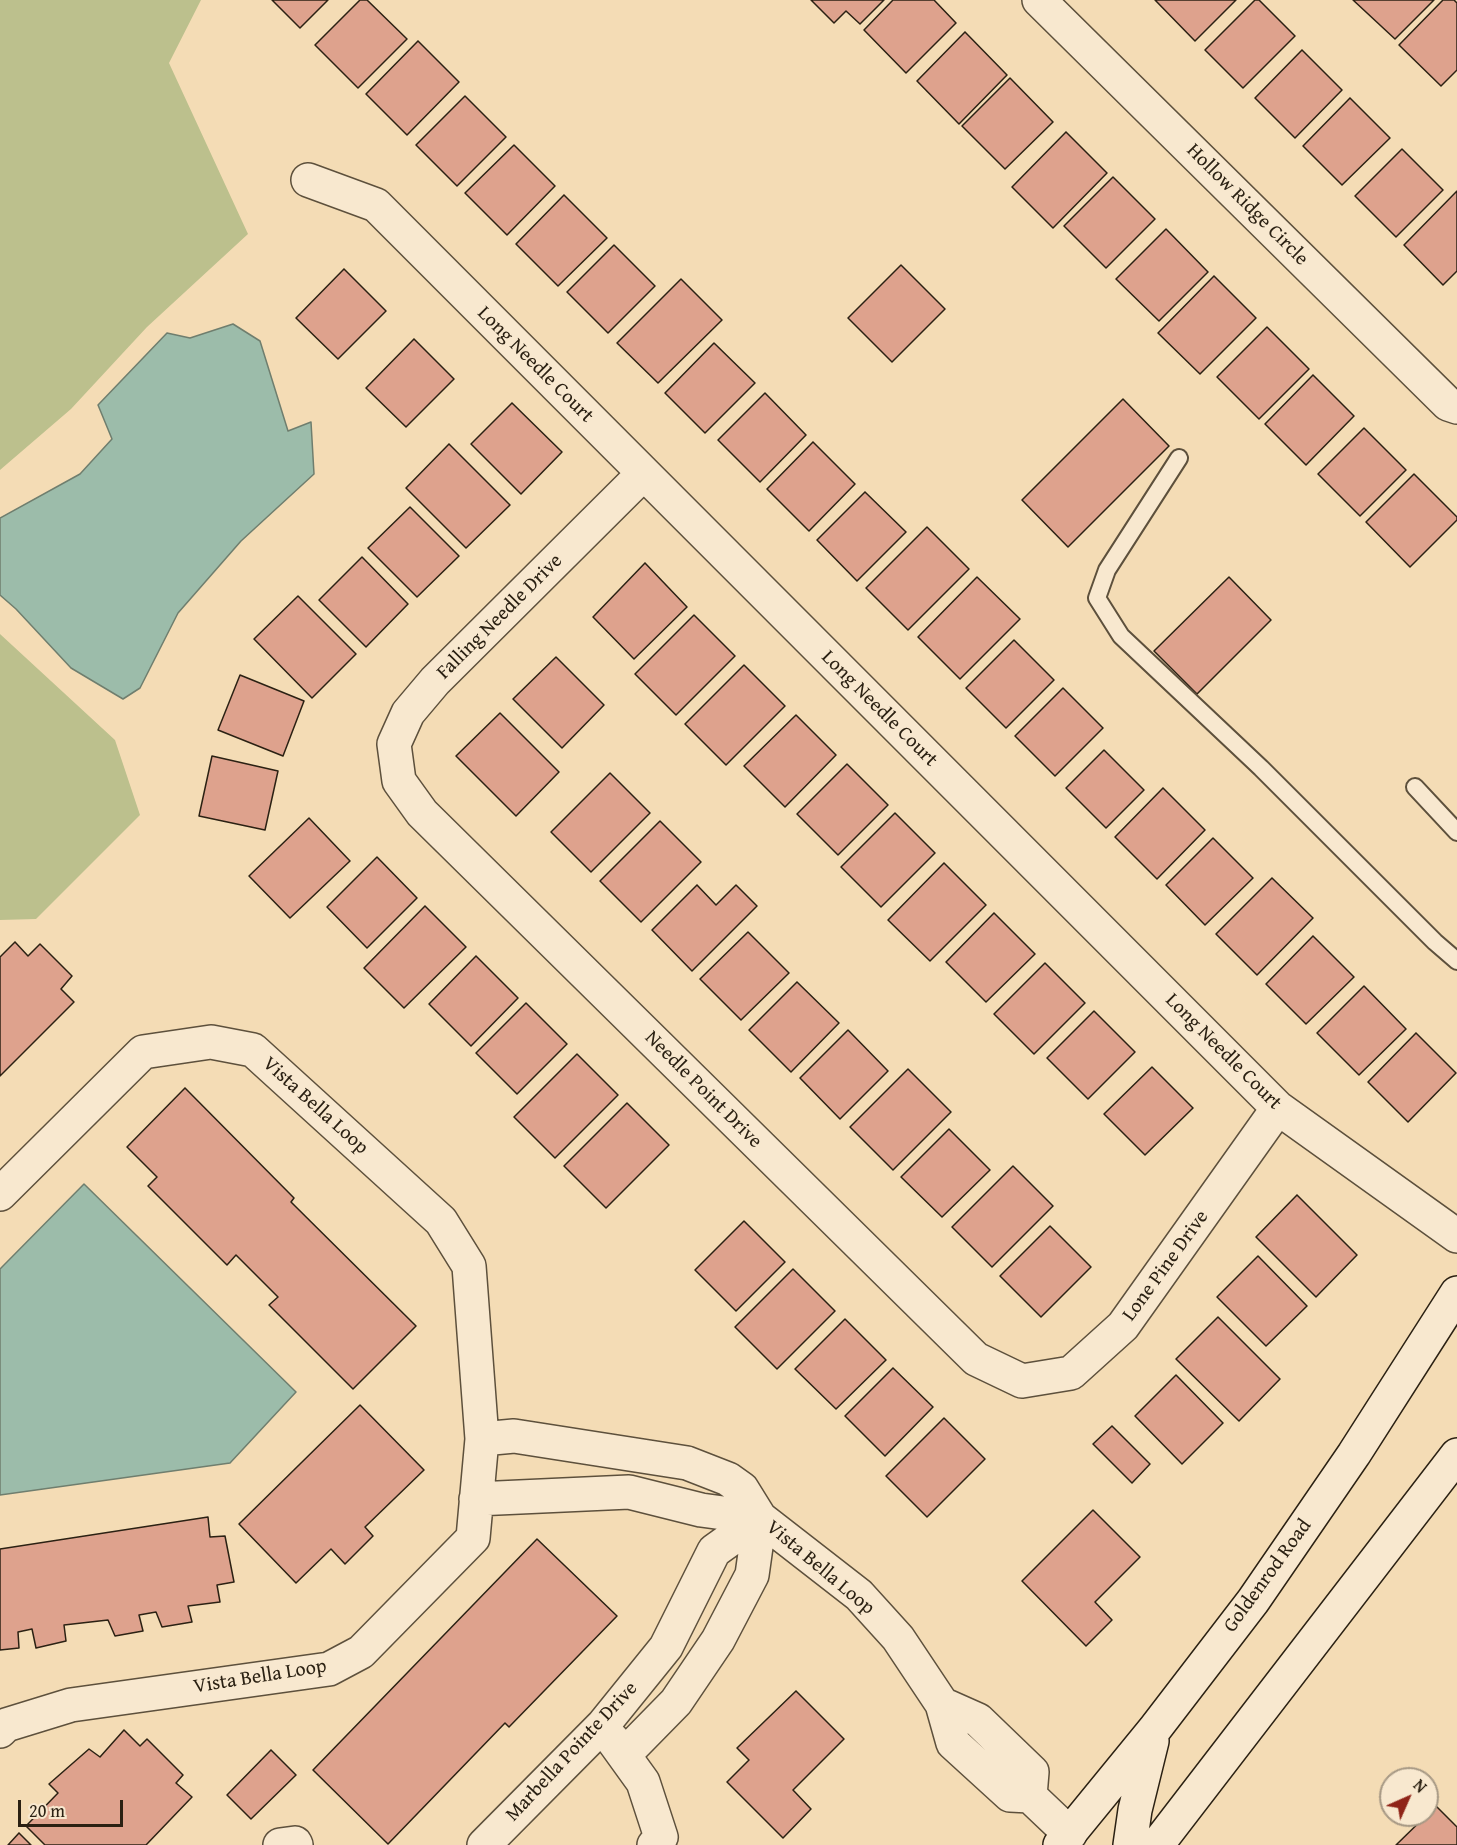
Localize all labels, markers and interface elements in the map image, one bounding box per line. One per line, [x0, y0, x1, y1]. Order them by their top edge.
street label: Hollow Ridge Circle [1181, 139, 1313, 271]
street label: Long Needle Court [472, 302, 598, 428]
street label: Falling Needle Drive [432, 549, 568, 685]
street label: Long Needle Court [816, 646, 942, 772]
street label: Long Needle Court [1160, 989, 1286, 1115]
street label: Needle Point Drive [639, 1026, 767, 1154]
street label: Vista Bella Loop [257, 1052, 373, 1160]
street label: Lone Pine Drive [1118, 1206, 1214, 1326]
street label: Goldenrod Road [1219, 1515, 1317, 1637]
street label: Vista Bella Loop [761, 1516, 879, 1620]
street label: Vista Bella Loop [192, 1655, 328, 1699]
street label: Marbella Pointe Drive [501, 1677, 643, 1827]
north arrow [1379, 1767, 1439, 1827]
text: N [1408, 1773, 1433, 1798]
scale bar [21, 1788, 126, 1826]
text: 20 m [29, 1797, 65, 1824]

